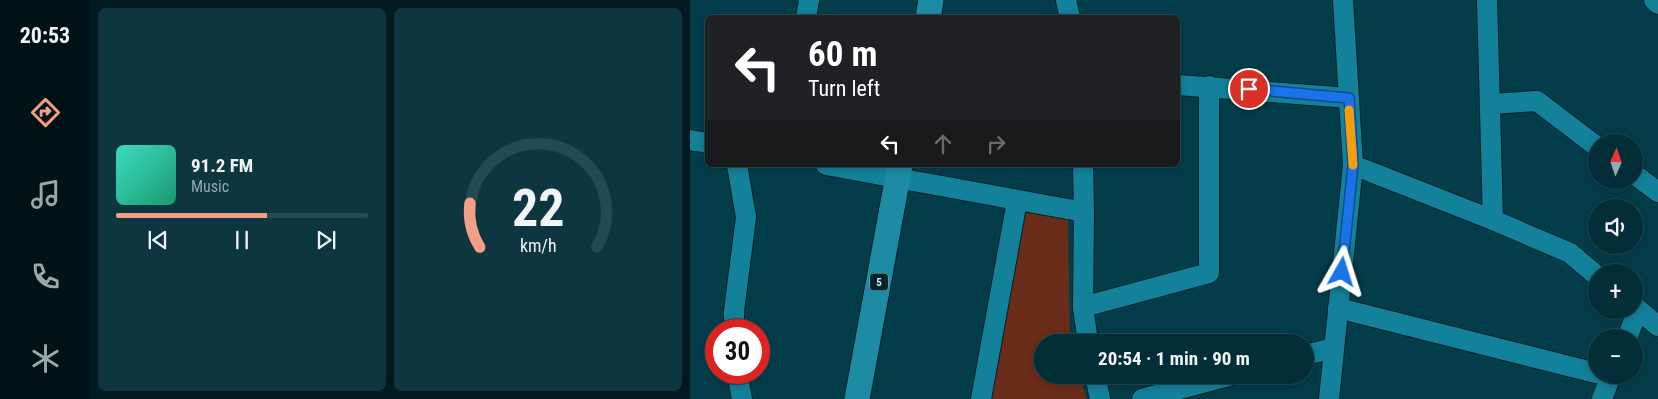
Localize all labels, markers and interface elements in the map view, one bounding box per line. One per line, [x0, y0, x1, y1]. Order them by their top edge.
text: 20:53 [20, 23, 70, 48]
text: 60 m [808, 34, 877, 75]
icon: left [725, 35, 790, 100]
pin [1228, 68, 1270, 110]
icon: arrive [1235, 75, 1263, 103]
text: Turn left [808, 76, 880, 101]
icon: directions [28, 95, 63, 130]
icon: left [876, 130, 904, 158]
icon: ahead [929, 130, 957, 158]
icon: right [982, 130, 1010, 158]
north arrow [1588, 134, 1642, 189]
map controls [1588, 134, 1643, 384]
text: 91.2 FM [191, 154, 253, 177]
icon: music [28, 177, 63, 212]
text: Music [191, 177, 229, 196]
text: 22 [512, 178, 564, 239]
button: sound [1588, 199, 1643, 254]
icon: previous [144, 226, 172, 254]
icon: pause [228, 226, 256, 254]
icon: next [312, 226, 340, 254]
text: km/h [520, 235, 556, 256]
position arrow [1315, 245, 1367, 297]
icon: phone [28, 259, 63, 294]
button: + [1588, 264, 1643, 319]
road number: 5 [870, 274, 888, 290]
speed limit sign: 30 [705, 319, 770, 384]
button: − [1588, 329, 1643, 384]
icon: climate [28, 341, 63, 376]
text: 20:54 · 1 min · 90 m [1098, 347, 1250, 370]

